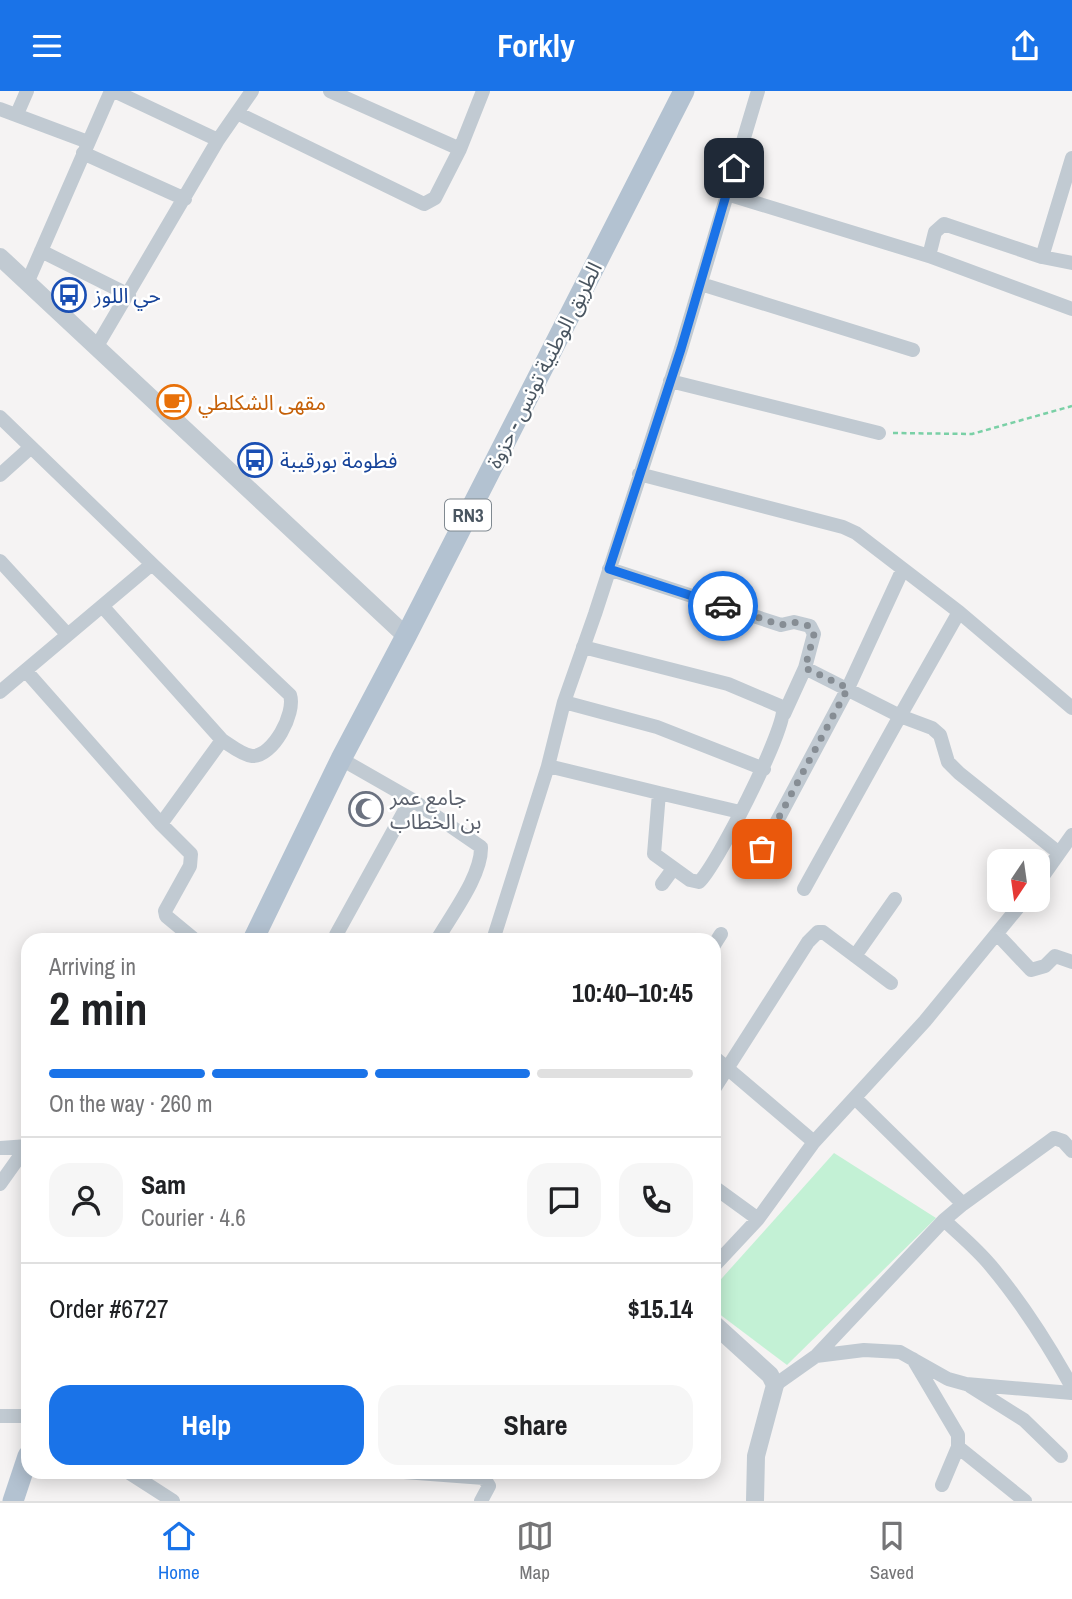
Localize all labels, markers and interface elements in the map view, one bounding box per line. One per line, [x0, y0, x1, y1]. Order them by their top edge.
text: Forkly [497, 24, 575, 67]
icon: menu [28, 27, 66, 65]
icon: share [1006, 27, 1044, 65]
pin [704, 138, 764, 198]
icon: home [715, 149, 753, 187]
street label: الطريق الوطنية تونس - حزوة [479, 257, 609, 473]
bus stop icon: حي اللوز [50, 276, 88, 314]
place label: حي اللوز [93, 281, 161, 311]
cafe icon: مقهى الشكلطي [155, 383, 193, 421]
place label: مقهى الشكلطي [198, 388, 326, 418]
bus stop icon: فطومة بورقيبة [236, 441, 274, 479]
place label: فطومة بورقيبة [280, 446, 398, 475]
road number: RN3 [445, 499, 491, 531]
courier [688, 571, 758, 641]
icon: car [704, 587, 742, 625]
place label: جامع عمر بن الخطاب [389, 783, 481, 836]
mosque icon: جامع عمر بن الخطاب [347, 790, 385, 828]
pin [732, 819, 792, 879]
icon: bag [743, 830, 781, 868]
north arrow [987, 849, 1050, 912]
map controls [987, 849, 1050, 912]
text: Arriving in [49, 951, 136, 982]
text: 10:40–10:45 [572, 975, 693, 1010]
text: 2 min [49, 977, 148, 1039]
text: On the way · 260 m [49, 1088, 213, 1119]
button: person [49, 1163, 123, 1237]
button: chat [527, 1163, 601, 1237]
button: phone [619, 1163, 693, 1237]
text: Sam [141, 1167, 186, 1202]
text: Courier · 4.6 [141, 1202, 246, 1233]
text: Order #6727 [49, 1291, 169, 1326]
text: $15.14 [628, 1291, 693, 1326]
button: Help [49, 1385, 364, 1465]
button: Share [378, 1385, 693, 1465]
tab: Home [158, 1517, 200, 1585]
tab: Map [516, 1517, 554, 1585]
tab: Saved [870, 1517, 914, 1585]

